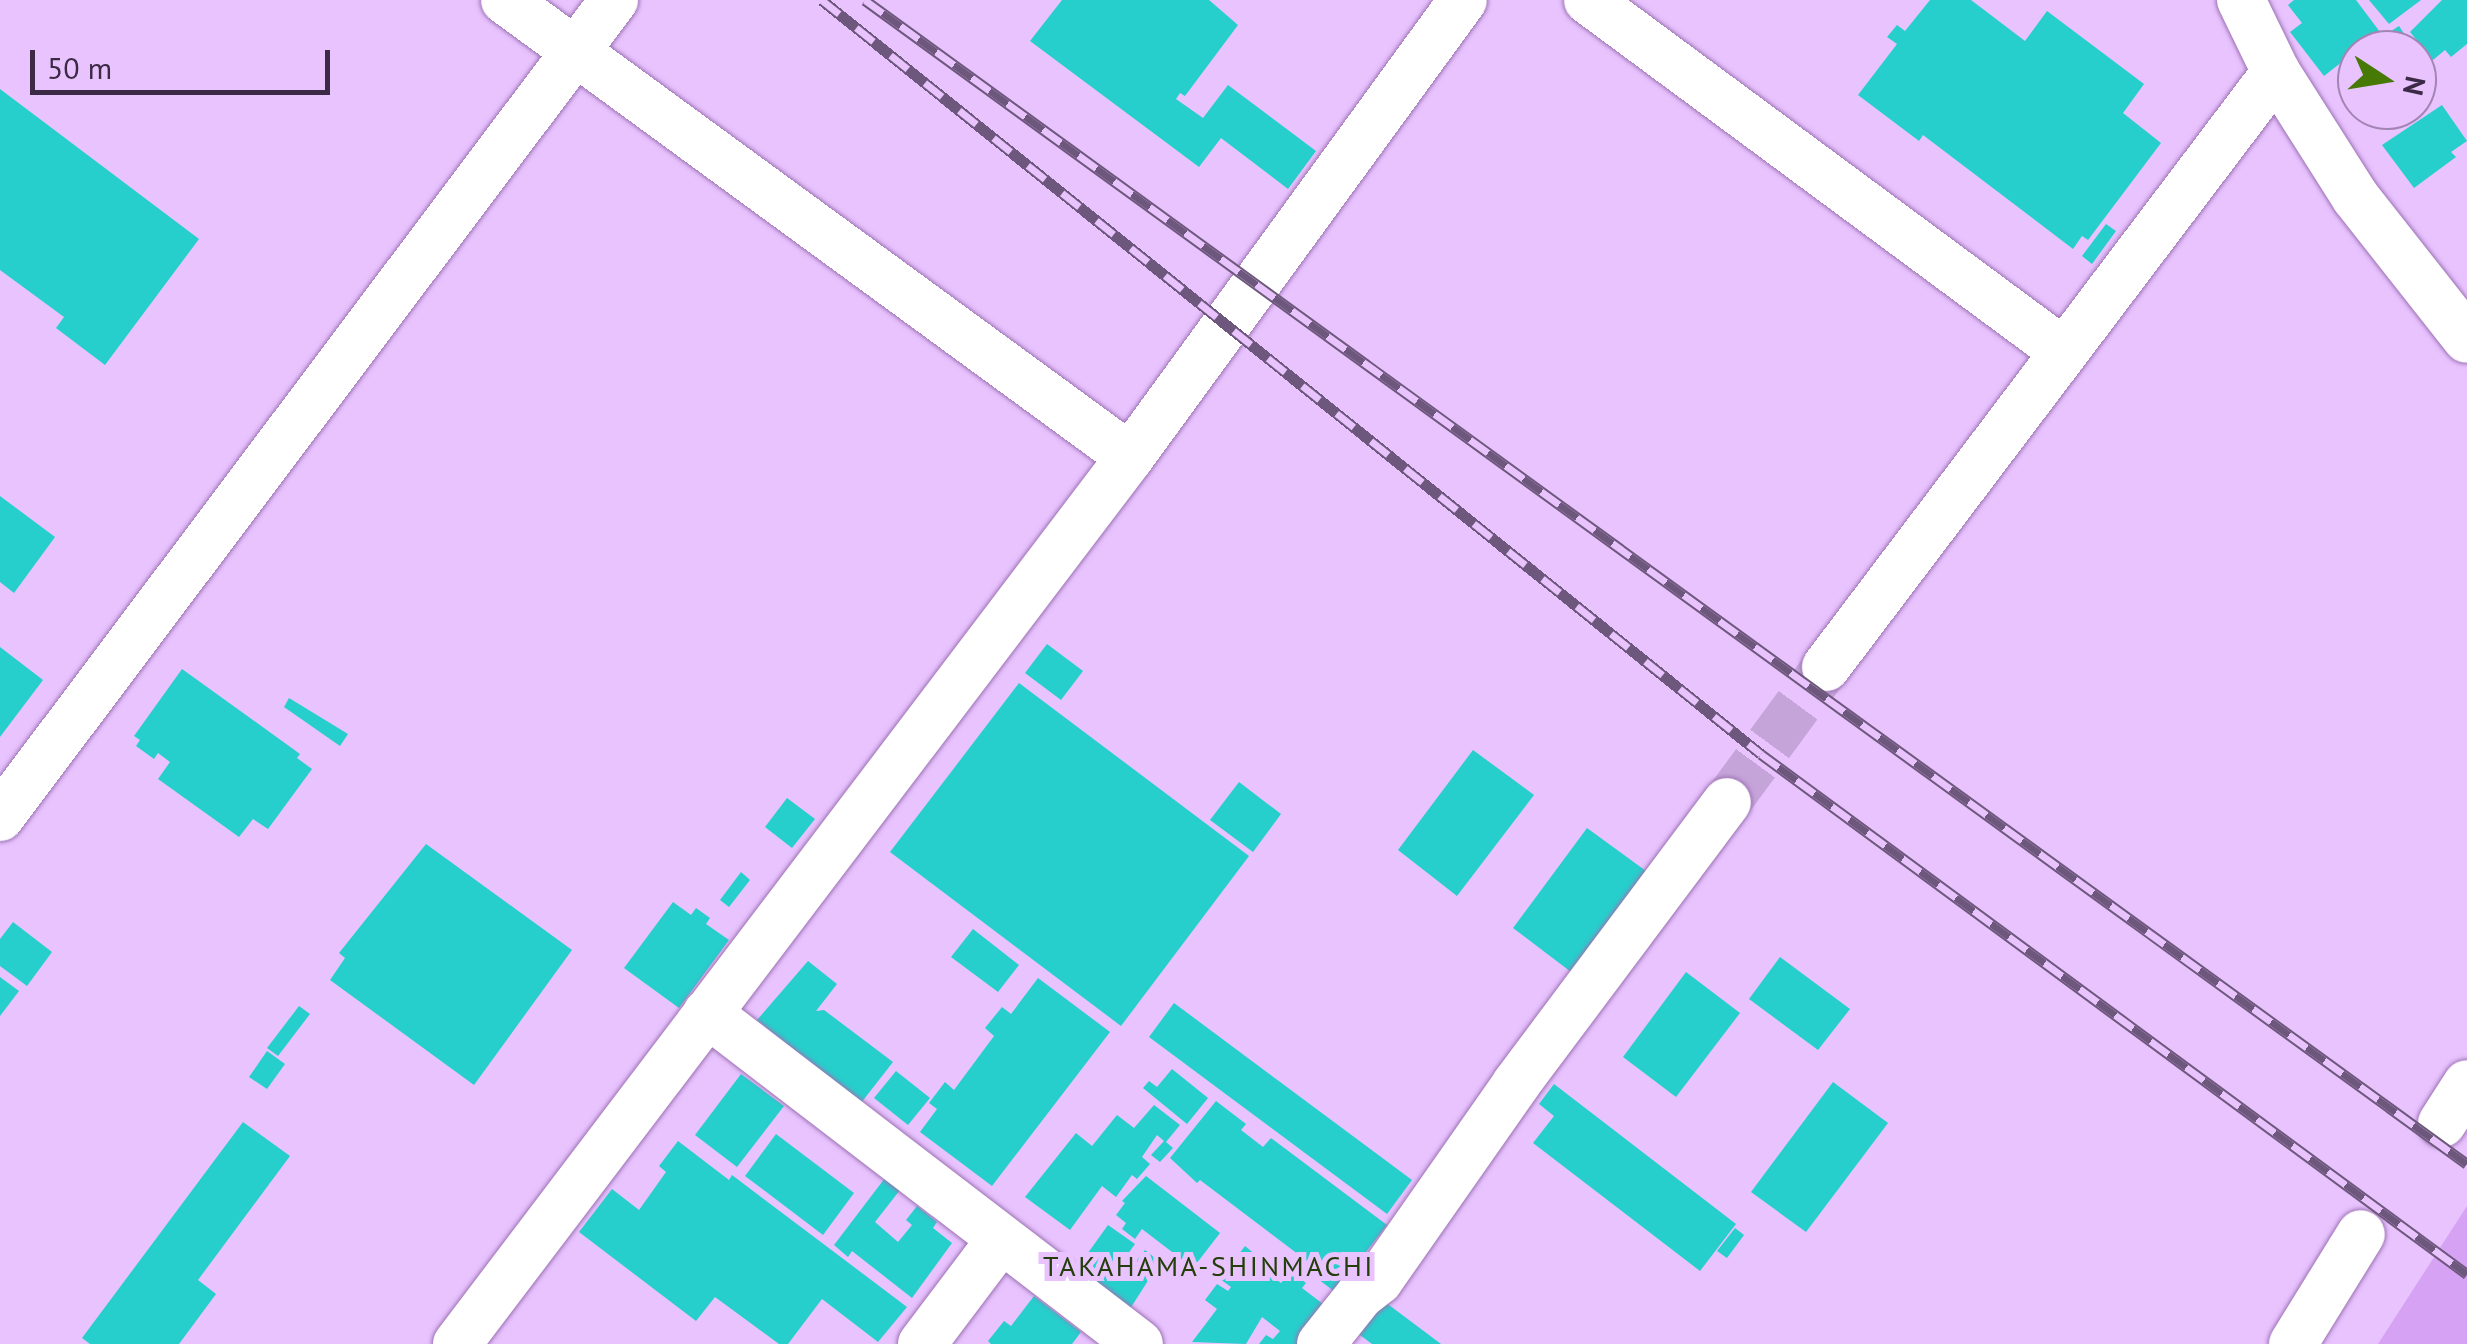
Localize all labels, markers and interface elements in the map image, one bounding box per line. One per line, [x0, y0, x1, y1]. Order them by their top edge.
scale bar [35, 30, 335, 92]
north arrow [2337, 30, 2437, 130]
text: 50 m [47, 48, 112, 87]
text: N [2395, 73, 2435, 99]
district label: TAKAHAMA-SHINMACHI [1043, 1249, 1375, 1283]

